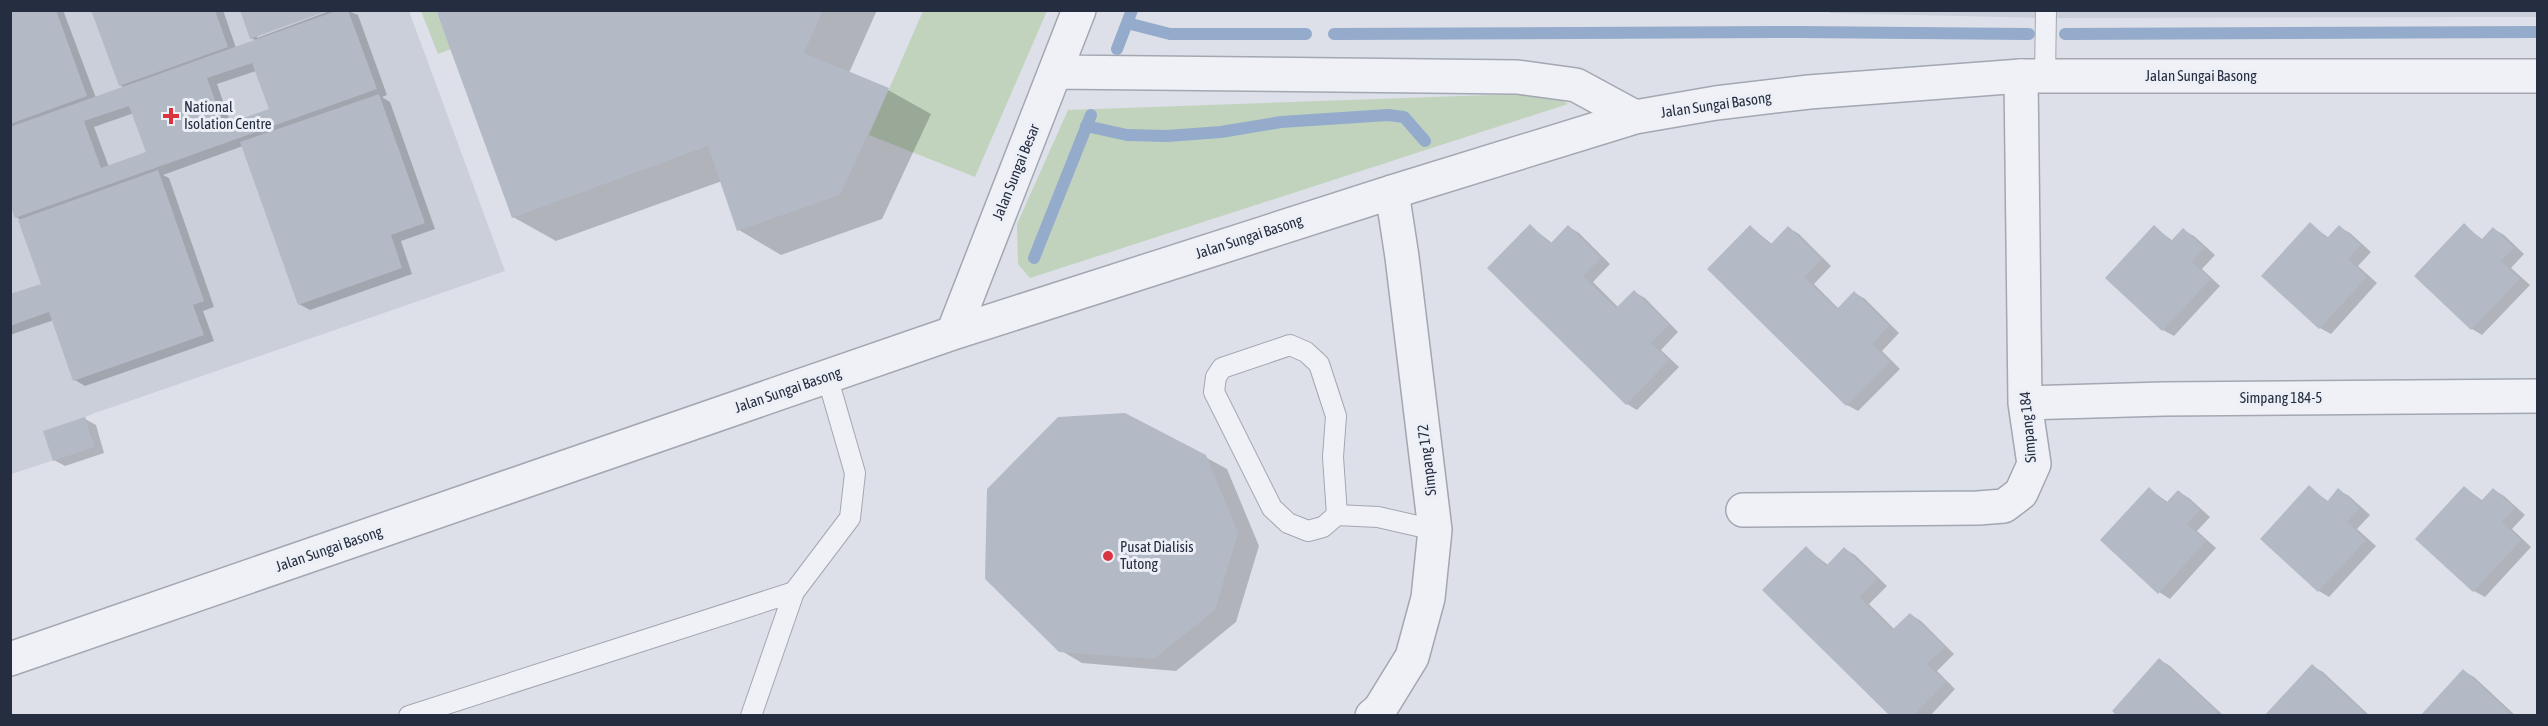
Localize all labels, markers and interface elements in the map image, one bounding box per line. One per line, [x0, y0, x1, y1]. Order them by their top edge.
street label: Jalan Sungai Basong [2145, 67, 2257, 84]
street label: Jalan Sungai Basong [1659, 88, 1773, 121]
place label: National Isolation Centre [184, 98, 272, 132]
marker: National Isolation Centre [162, 107, 180, 125]
street label: Jalan Sungai Besar [989, 121, 1043, 222]
street label: Jalan Sungai Basong [1193, 211, 1305, 262]
street label: Jalan Sungai Basong [732, 363, 844, 416]
street label: Simpang 184-5 [2240, 389, 2322, 406]
street label: Simpang 184 [2016, 391, 2039, 463]
street label: Simpang 172 [1414, 424, 1439, 497]
street label: Jalan Sungai Basong [273, 522, 385, 575]
place label: Pusat Dialisis Tutong [1120, 538, 1194, 572]
marker: Pusat Dialisis Tutong [1101, 549, 1115, 563]

